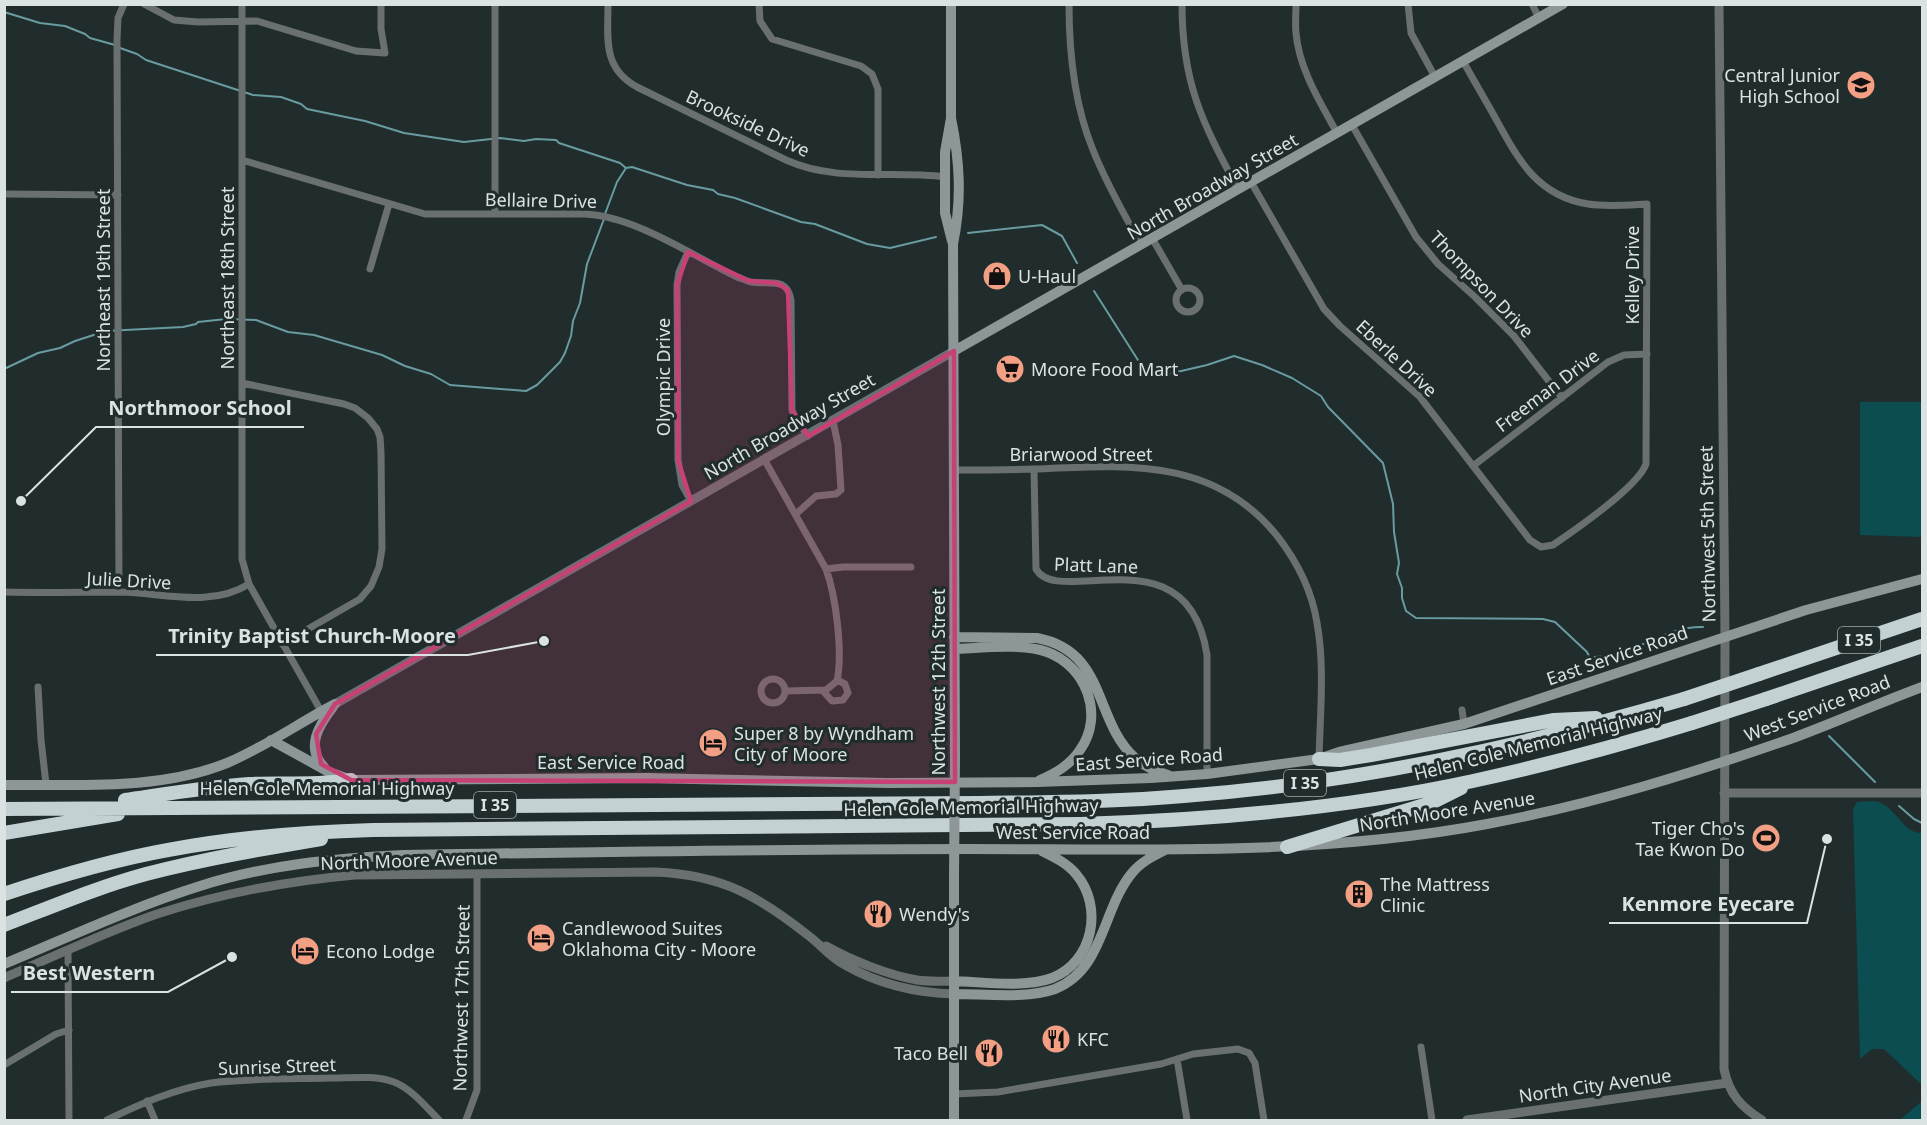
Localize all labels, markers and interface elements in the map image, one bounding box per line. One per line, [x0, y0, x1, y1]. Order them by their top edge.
place label: Central Junior High School [1724, 63, 1841, 108]
school or university icon: Central Junior High School [1845, 69, 1877, 101]
street label: Brookside Drive [682, 84, 814, 162]
street label: North Broadway Street [1122, 127, 1302, 245]
street label: Northeast 18th Street [215, 186, 239, 369]
street label: Bellaire Drive [485, 187, 597, 213]
street label: Northeast 19th Street [91, 188, 115, 371]
street label: Thompson Drive [1425, 225, 1539, 343]
street label: Kelley Drive [1620, 226, 1644, 324]
shop icon: U-Haul [981, 260, 1013, 292]
place label: U-Haul [1018, 264, 1076, 288]
street label: Eberle Drive [1351, 314, 1443, 402]
street label: Olympic Drive [651, 318, 675, 436]
street label: Freeman Drive [1490, 343, 1604, 437]
supermarket icon: Moore Food Mart [994, 353, 1026, 385]
place label: Moore Food Mart [1031, 357, 1179, 381]
street label: North Broadway Street [699, 367, 879, 485]
callout: Northmoor School [96, 389, 304, 427]
text: Northmoor School [108, 394, 292, 421]
street label: Briarwood Street [1009, 442, 1153, 466]
street label: Northwest 5th Street [1693, 445, 1721, 622]
street label: Platt Lane [1054, 552, 1138, 578]
street label: Julie Drive [84, 566, 172, 594]
street label: Northwest 12th Street [926, 588, 950, 775]
callout: Trinity Baptist Church-Moore [156, 617, 468, 655]
street label: East Service Road [1543, 620, 1691, 690]
text: Trinity Baptist Church-Moore [168, 622, 456, 649]
road number: I 35 [1838, 627, 1880, 653]
street label: West Service Road [1741, 669, 1893, 747]
street label: Helen Cole Memorial Highway [1411, 700, 1665, 786]
place label: Super 8 by Wyndham City of Moore [734, 721, 914, 766]
hotel icon: Super 8 by Wyndham City of Moore [697, 727, 729, 759]
street label: East Service Road [1074, 742, 1224, 776]
street label: East Service Road [537, 750, 685, 774]
road number: I 35 [1284, 770, 1326, 796]
street label: Helen Cole Memorial Highway [199, 776, 455, 800]
street label: North Moore Avenue [1357, 785, 1537, 837]
road number: I 35 [474, 792, 516, 818]
street label: Helen Cole Memorial Highway [843, 793, 1100, 821]
place label: Tiger Cho's Tae Kwon Do [1635, 816, 1745, 861]
street label: West Service Road [996, 820, 1150, 844]
sports icon: Tiger Cho's Tae Kwon Do [1750, 822, 1782, 854]
street label: North Moore Avenue [320, 845, 498, 875]
place label: The Mattress Clinic [1380, 872, 1490, 917]
building icon: The Mattress Clinic [1343, 878, 1375, 910]
callout: Kenmore Eyecare [1609, 885, 1807, 923]
text: Kenmore Eyecare [1621, 890, 1795, 917]
restaurant icon: Wendy's [862, 898, 894, 930]
place label: Wendy's [899, 902, 970, 926]
street label: Northwest 17th Street [447, 904, 475, 1092]
place label: Candlewood Suites Oklahoma City - Moore [562, 916, 756, 961]
hotel icon: Candlewood Suites Oklahoma City - Moore [525, 922, 557, 954]
hotel icon: Econo Lodge [289, 935, 321, 967]
place label: Econo Lodge [326, 939, 435, 963]
callout: Best Western [11, 954, 168, 992]
text: Best Western [23, 959, 155, 986]
restaurant icon: KFC [1040, 1023, 1072, 1055]
place label: KFC [1077, 1027, 1109, 1051]
restaurant icon: Taco Bell [973, 1037, 1005, 1069]
place label: Taco Bell [894, 1041, 968, 1065]
street label: Sunrise Street [218, 1052, 337, 1080]
street label: North City Avenue [1517, 1062, 1673, 1108]

